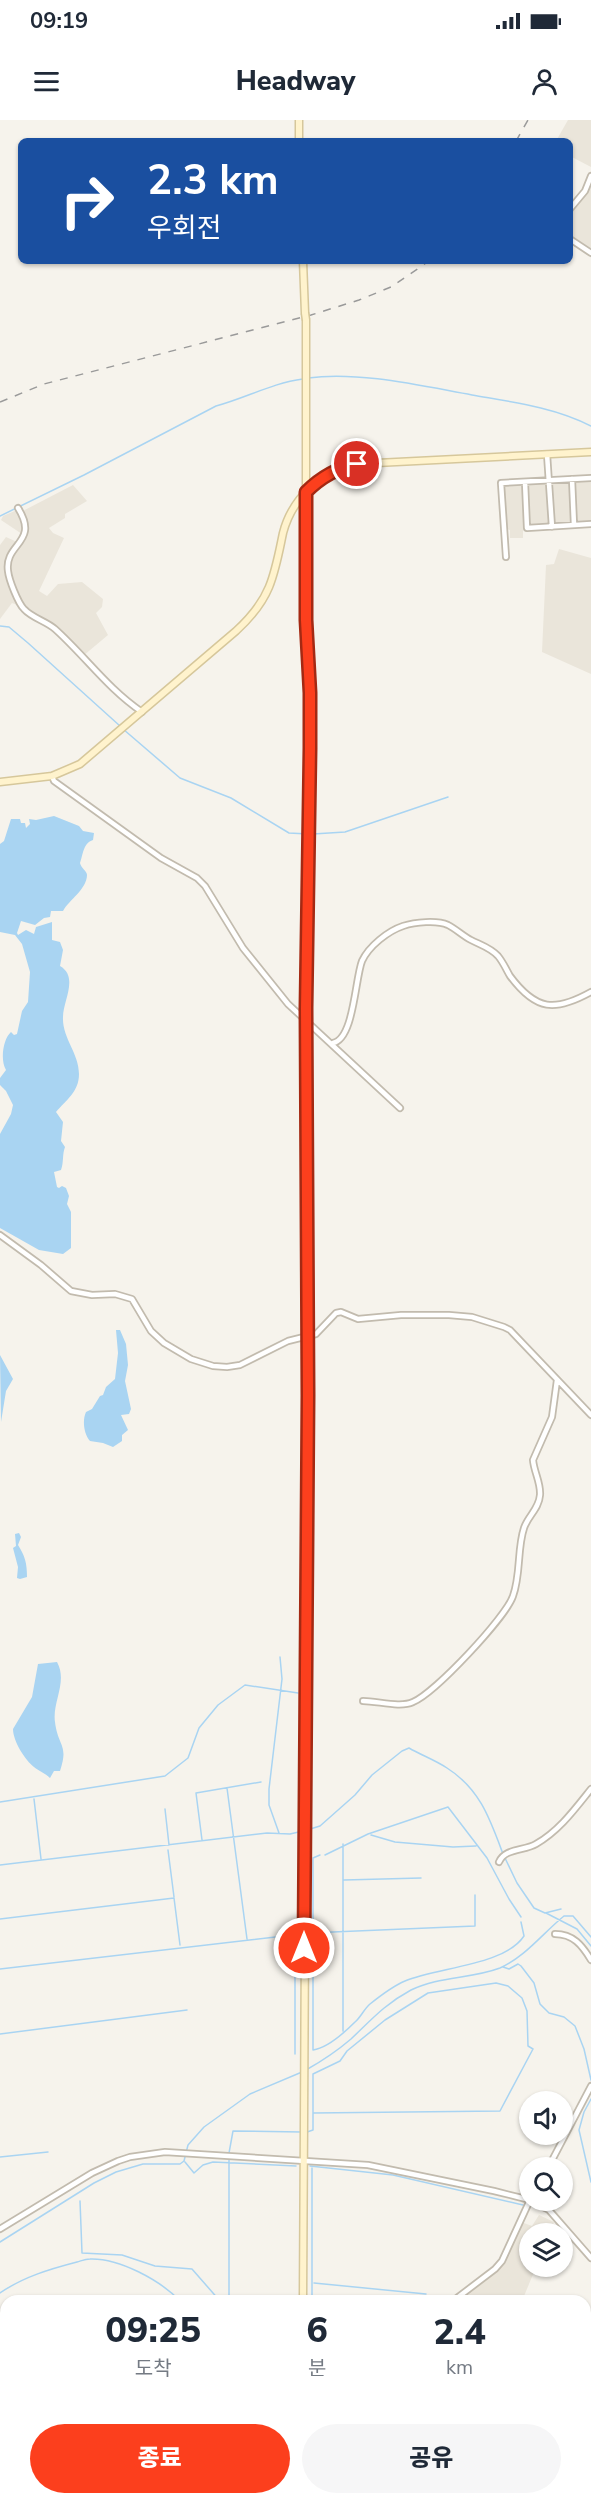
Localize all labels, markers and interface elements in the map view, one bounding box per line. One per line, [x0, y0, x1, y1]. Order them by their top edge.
text: 09:19 [30, 6, 88, 36]
text: Headway [236, 63, 355, 100]
icon: menu [30, 65, 63, 98]
icon: person [528, 65, 561, 98]
text: 2.3 km [147, 152, 279, 209]
icon: right [48, 162, 126, 240]
text: 우회전 [147, 210, 222, 247]
pin [331, 438, 382, 489]
icon: arrive [340, 447, 373, 480]
position arrow [272, 1916, 336, 1980]
map controls [519, 2091, 573, 2277]
button: sound [519, 2091, 573, 2145]
button: search [519, 2157, 573, 2211]
button: layers [519, 2223, 573, 2277]
text: 09:25 [105, 2306, 201, 2355]
text: 6 [306, 2306, 328, 2355]
text: 2.4 [433, 2308, 486, 2357]
text: km [446, 2354, 473, 2381]
text: 도착 [135, 2355, 172, 2382]
text: 분 [308, 2355, 326, 2382]
button: 종료 [30, 2424, 290, 2493]
button: 공유 [302, 2424, 561, 2493]

